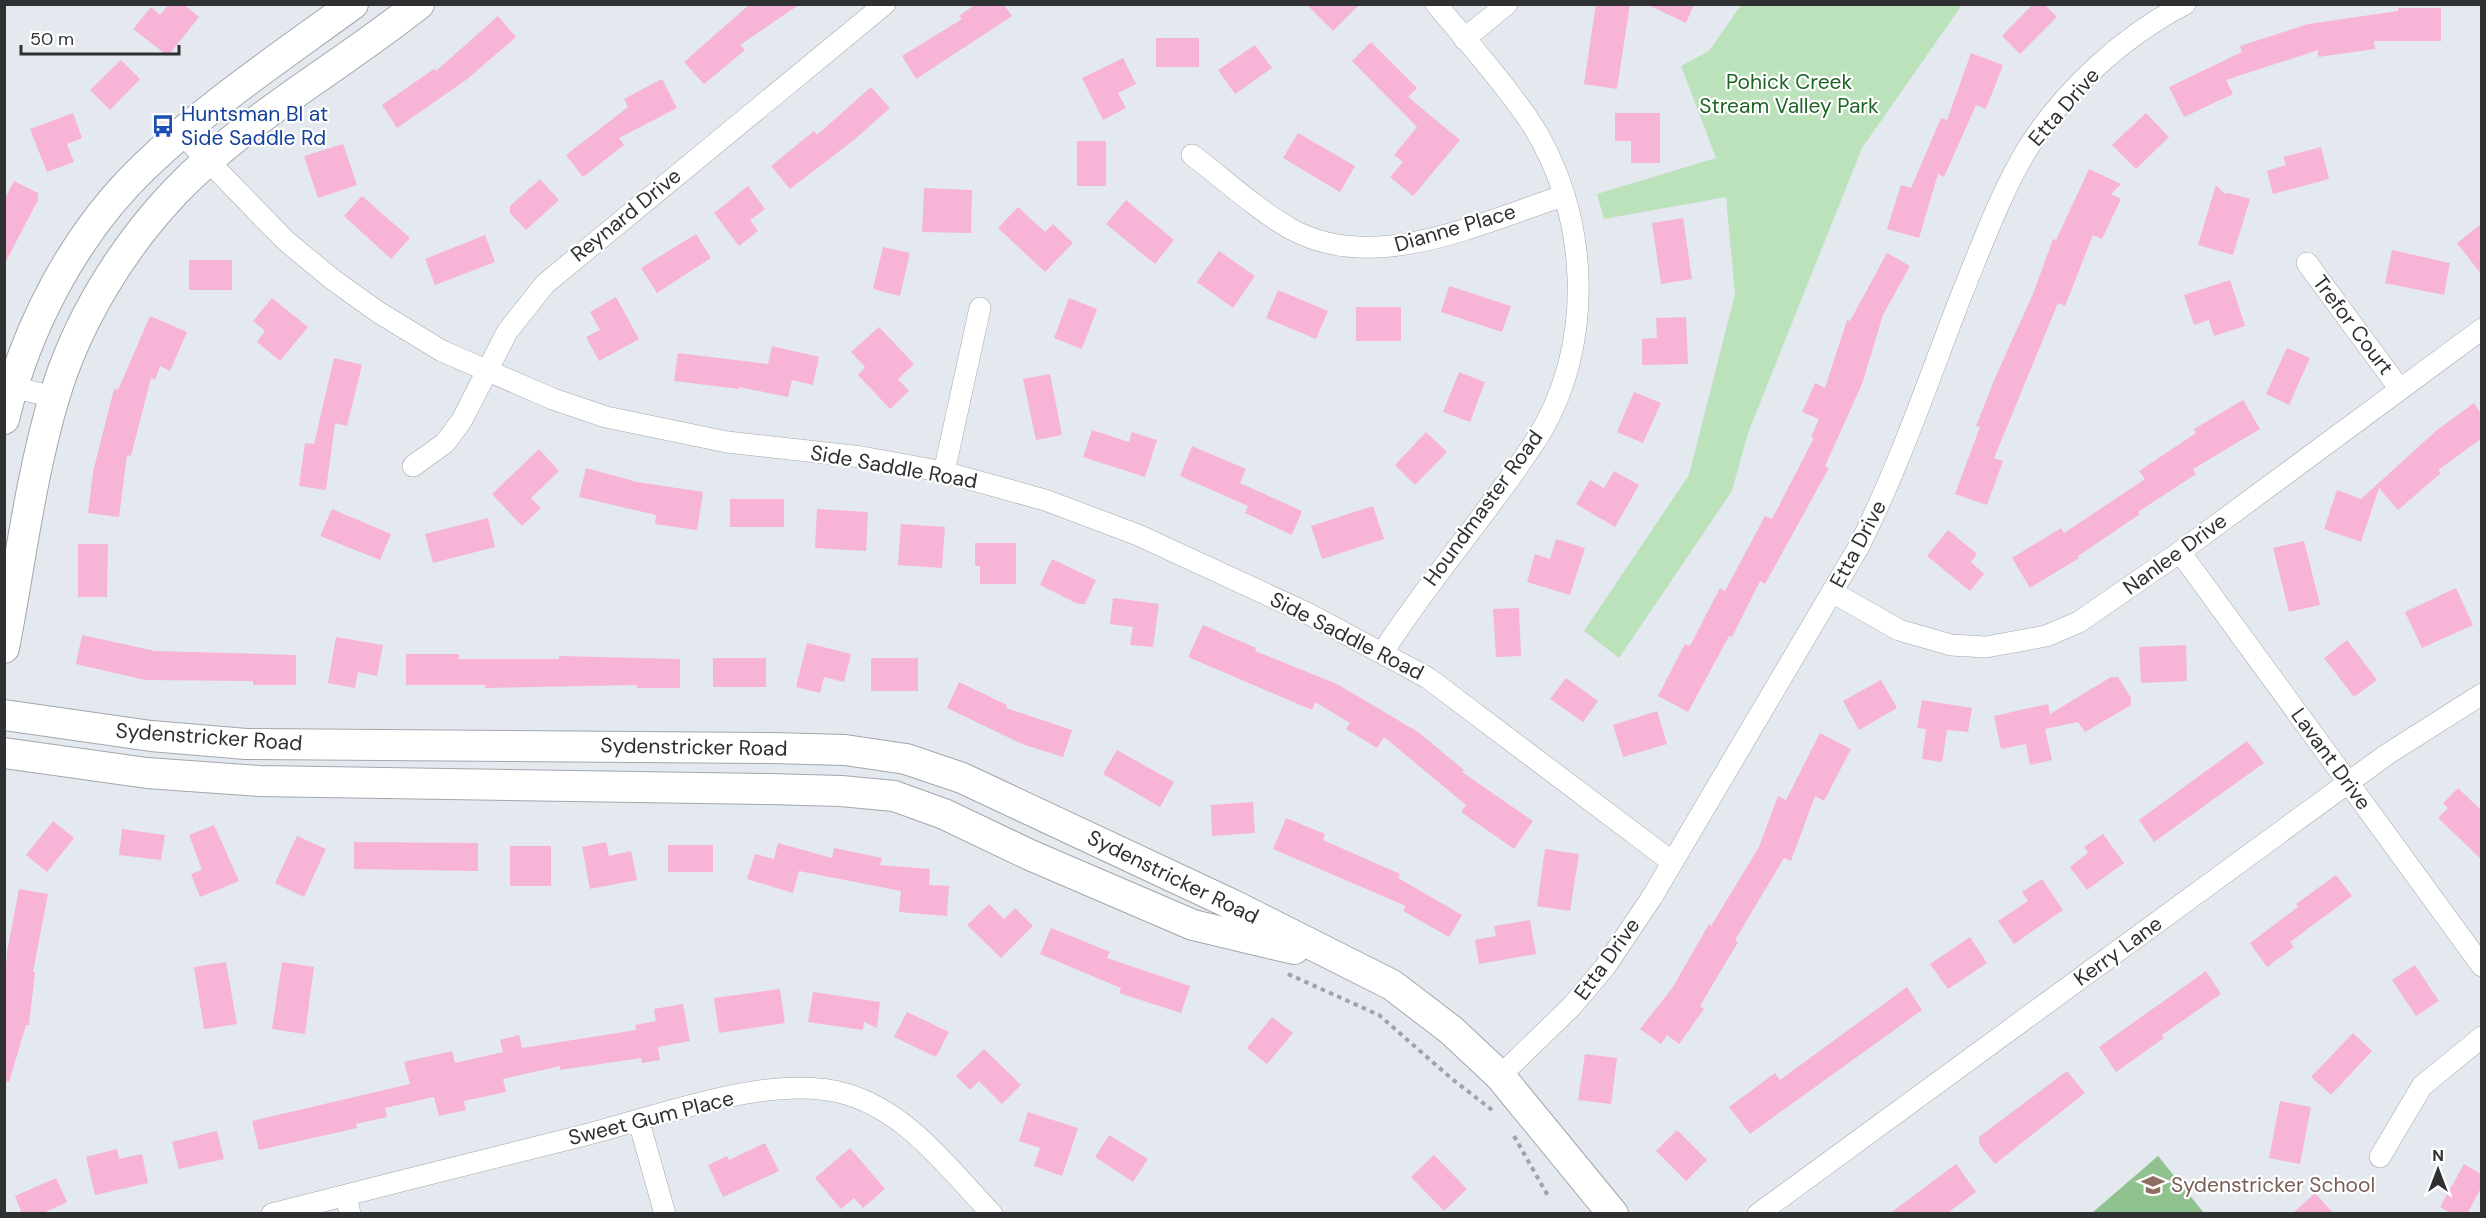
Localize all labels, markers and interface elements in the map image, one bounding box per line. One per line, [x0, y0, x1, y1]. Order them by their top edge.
scale bar [21, 18, 178, 56]
text: 50 m [30, 27, 74, 51]
street label: Etta Drive [2022, 62, 2106, 152]
park label: Pohick Creek Stream Valley Park [1699, 68, 1879, 120]
place label: Huntsman Bl at Side Saddle Rd [181, 100, 328, 152]
bus stop icon: Huntsman Bl at Side Saddle Rd [150, 113, 176, 139]
street label: Reynard Drive [565, 162, 687, 268]
street label: Dianne Place [1391, 197, 1519, 259]
street label: Trefor Court [2306, 269, 2400, 381]
street label: Houndmaster Road [1417, 424, 1549, 592]
street label: Side Saddle Road [808, 439, 980, 495]
street label: Etta Drive [1823, 495, 1893, 593]
street label: Nanlee Drive [2117, 507, 2233, 601]
street label: Side Saddle Road [1265, 585, 1429, 687]
street label: Lavant Drive [2285, 702, 2378, 816]
street label: Sydenstricker Road [115, 717, 303, 757]
street label: Sydenstricker Road [600, 731, 788, 763]
street label: Sydenstricker Road [1083, 823, 1263, 931]
street label: Kerry Lane [2068, 909, 2168, 993]
street label: Etta Drive [1568, 912, 1646, 1006]
street label: Sweet Gum Place [565, 1084, 737, 1152]
north arrow [2408, 1140, 2468, 1200]
text: N [2432, 1145, 2444, 1166]
place label: Sydenstricker School [2171, 1171, 2375, 1199]
school or university icon: Sydenstricker School [2140, 1172, 2166, 1198]

